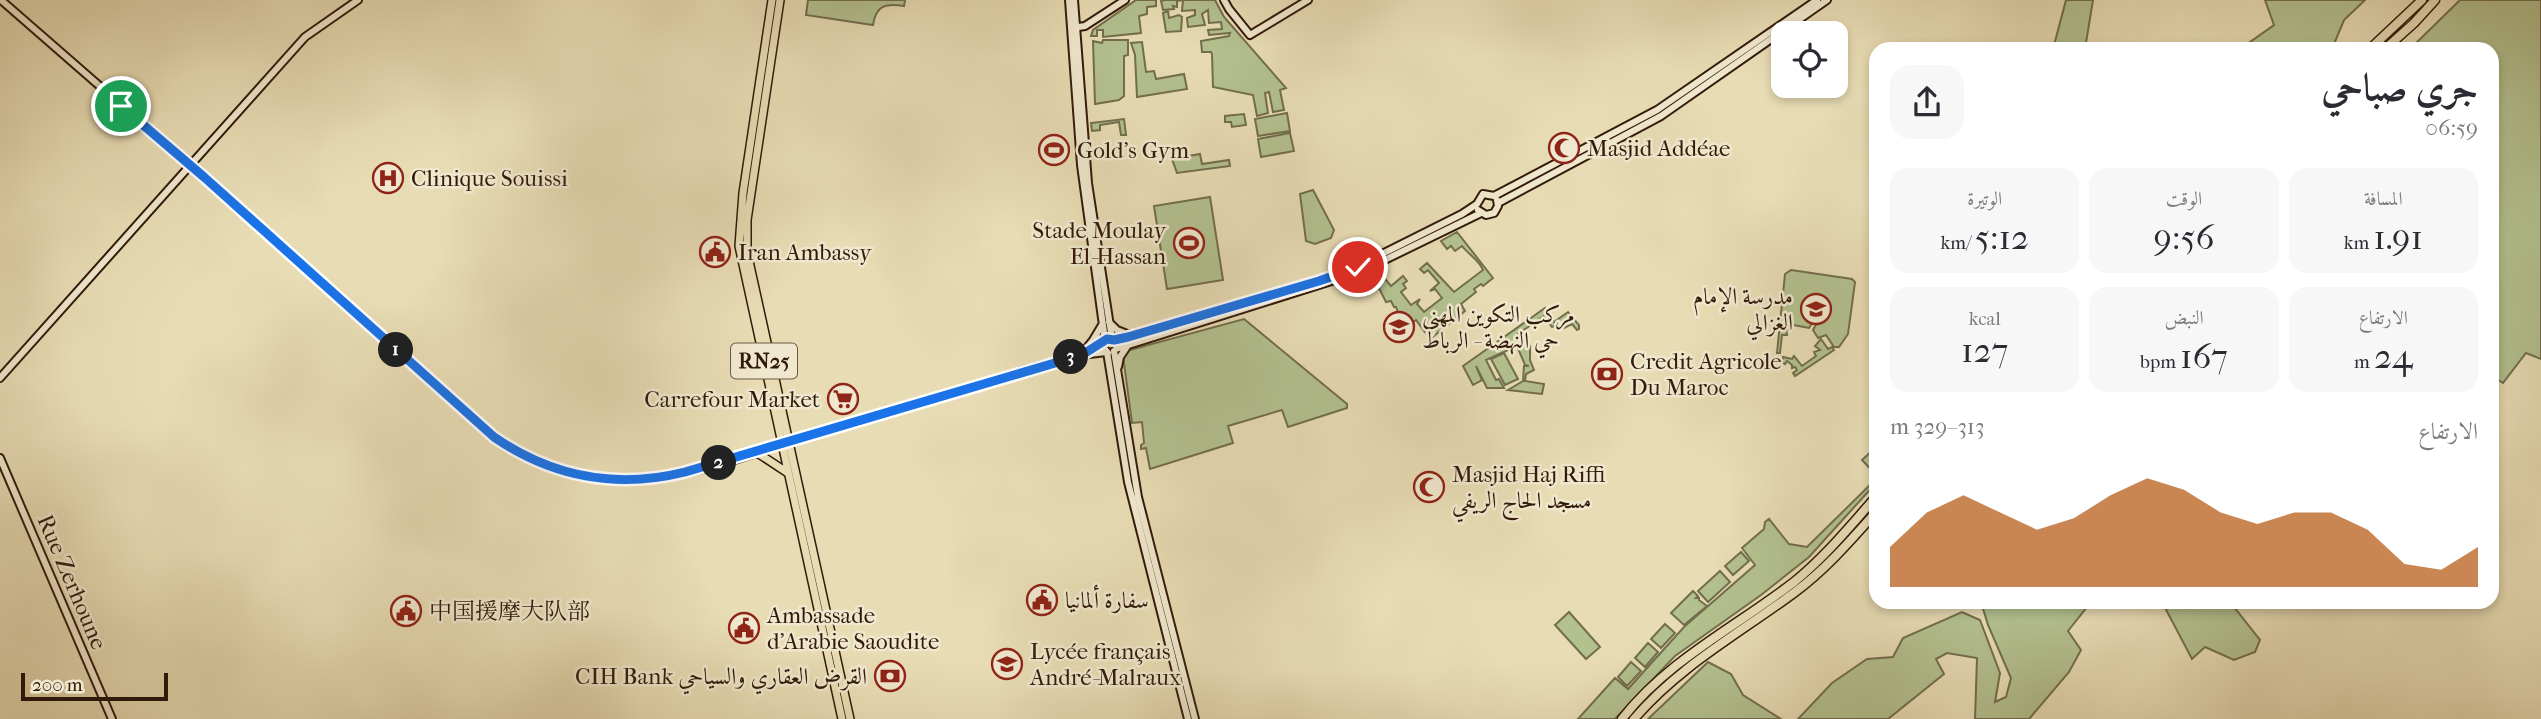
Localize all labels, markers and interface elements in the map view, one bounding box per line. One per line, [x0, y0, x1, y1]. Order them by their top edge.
map controls [1771, 21, 1848, 98]
button: locate [1771, 21, 1848, 98]
button: share [1890, 65, 1964, 139]
text: جري صباحي [2321, 65, 2478, 110]
pin [91, 76, 151, 136]
icon: arrive [102, 87, 140, 125]
text: 06:59 [2425, 114, 2478, 141]
mosque icon: Masjid Addéae [1547, 131, 1581, 165]
sports icon: Gold's Gym [1037, 133, 1071, 167]
place label: Masjid Addéae [1587, 135, 1731, 162]
place label: Gold's Gym [1077, 137, 1189, 164]
hospital icon: Clinique Souissi [371, 161, 405, 195]
place label: Clinique Souissi [411, 165, 568, 192]
text: الوتيرة [1967, 188, 2002, 210]
text: الوقت [2166, 188, 2202, 210]
text: المسافة [2364, 188, 2403, 210]
place label: Stade Moulay El-Hassan [1032, 217, 1167, 270]
text: 5:12 [1975, 217, 2029, 258]
text: 9:56 [2154, 217, 2214, 258]
text: 1.91 [2373, 217, 2423, 258]
sports icon: Stade Moulay El-Hassan [1172, 226, 1206, 260]
text: /km [1940, 232, 1975, 254]
text: km [2344, 232, 2373, 254]
public building icon: Iran Ambassy [698, 235, 732, 269]
pin [1328, 237, 1388, 297]
place label: Iran Ambassy [738, 239, 872, 266]
icon: check [1339, 248, 1377, 286]
place label: مدرسة الإمام الغزالي [1693, 283, 1793, 341]
school or university icon: مدرسة الإمام الغزالي [1799, 292, 1833, 326]
place label: مركب التكوين المهني حي النهضة - الرباط [1422, 301, 1575, 359]
text: النبض [2164, 307, 2204, 329]
text: الارتفاع [2359, 307, 2408, 329]
text: kcal [1969, 308, 2001, 330]
school or university icon: مركب التكوين المهني حي النهضة - الرباط [1382, 310, 1416, 344]
text: 127 [1961, 330, 2008, 371]
pin: 1 [378, 332, 414, 368]
text: 167 [2180, 336, 2228, 377]
text: 24 [2374, 336, 2413, 377]
text: 1 [392, 338, 399, 360]
pin: 3 [1054, 340, 1088, 374]
road number: RN25 [731, 344, 797, 378]
text: 3 [1067, 345, 1074, 367]
place label: Credit Agricole Du Maroc [1630, 348, 1782, 401]
text: bpm [2140, 351, 2180, 373]
text: m [2354, 351, 2374, 373]
bank icon: Credit Agricole Du Maroc [1590, 357, 1624, 391]
supermarket icon: Carrefour Market [826, 382, 860, 416]
place label: Carrefour Market [644, 386, 820, 413]
text: 313–329 m [1890, 413, 1985, 440]
text: الارتفاع [2418, 418, 2478, 445]
pin: 2 [702, 446, 736, 480]
text: 2 [714, 451, 723, 473]
place label: Masjid Haj Riffi مسجد الحاج الريفي [1452, 461, 1605, 523]
mosque icon: Masjid Haj Riffi مسجد الحاج الريفي [1412, 470, 1446, 504]
street label: Rue Zerhoune [31, 510, 113, 654]
public building icon: سفارة ألمانيا [1025, 583, 1059, 617]
place label: سفارة ألمانيا [1065, 584, 1149, 614]
public building icon: 中国援摩大队部 [389, 594, 423, 628]
place label: 中国援摩大队部 [429, 598, 590, 625]
place label: Ambassade d'Arabie Saoudite [766, 602, 939, 655]
public building icon: Ambassade d'Arabie Saoudite [727, 611, 761, 645]
place label: Lycée français André-Malraux [1029, 638, 1181, 691]
school or university icon: Lycée français André-Malraux [990, 647, 1024, 681]
bank icon: CIH Bank القرض العقاري والسياحي [873, 659, 907, 693]
place label: CIH Bank القرض العقاري والسياحي [575, 663, 867, 695]
scale bar [21, 670, 168, 702]
text: 200 m [32, 674, 83, 696]

